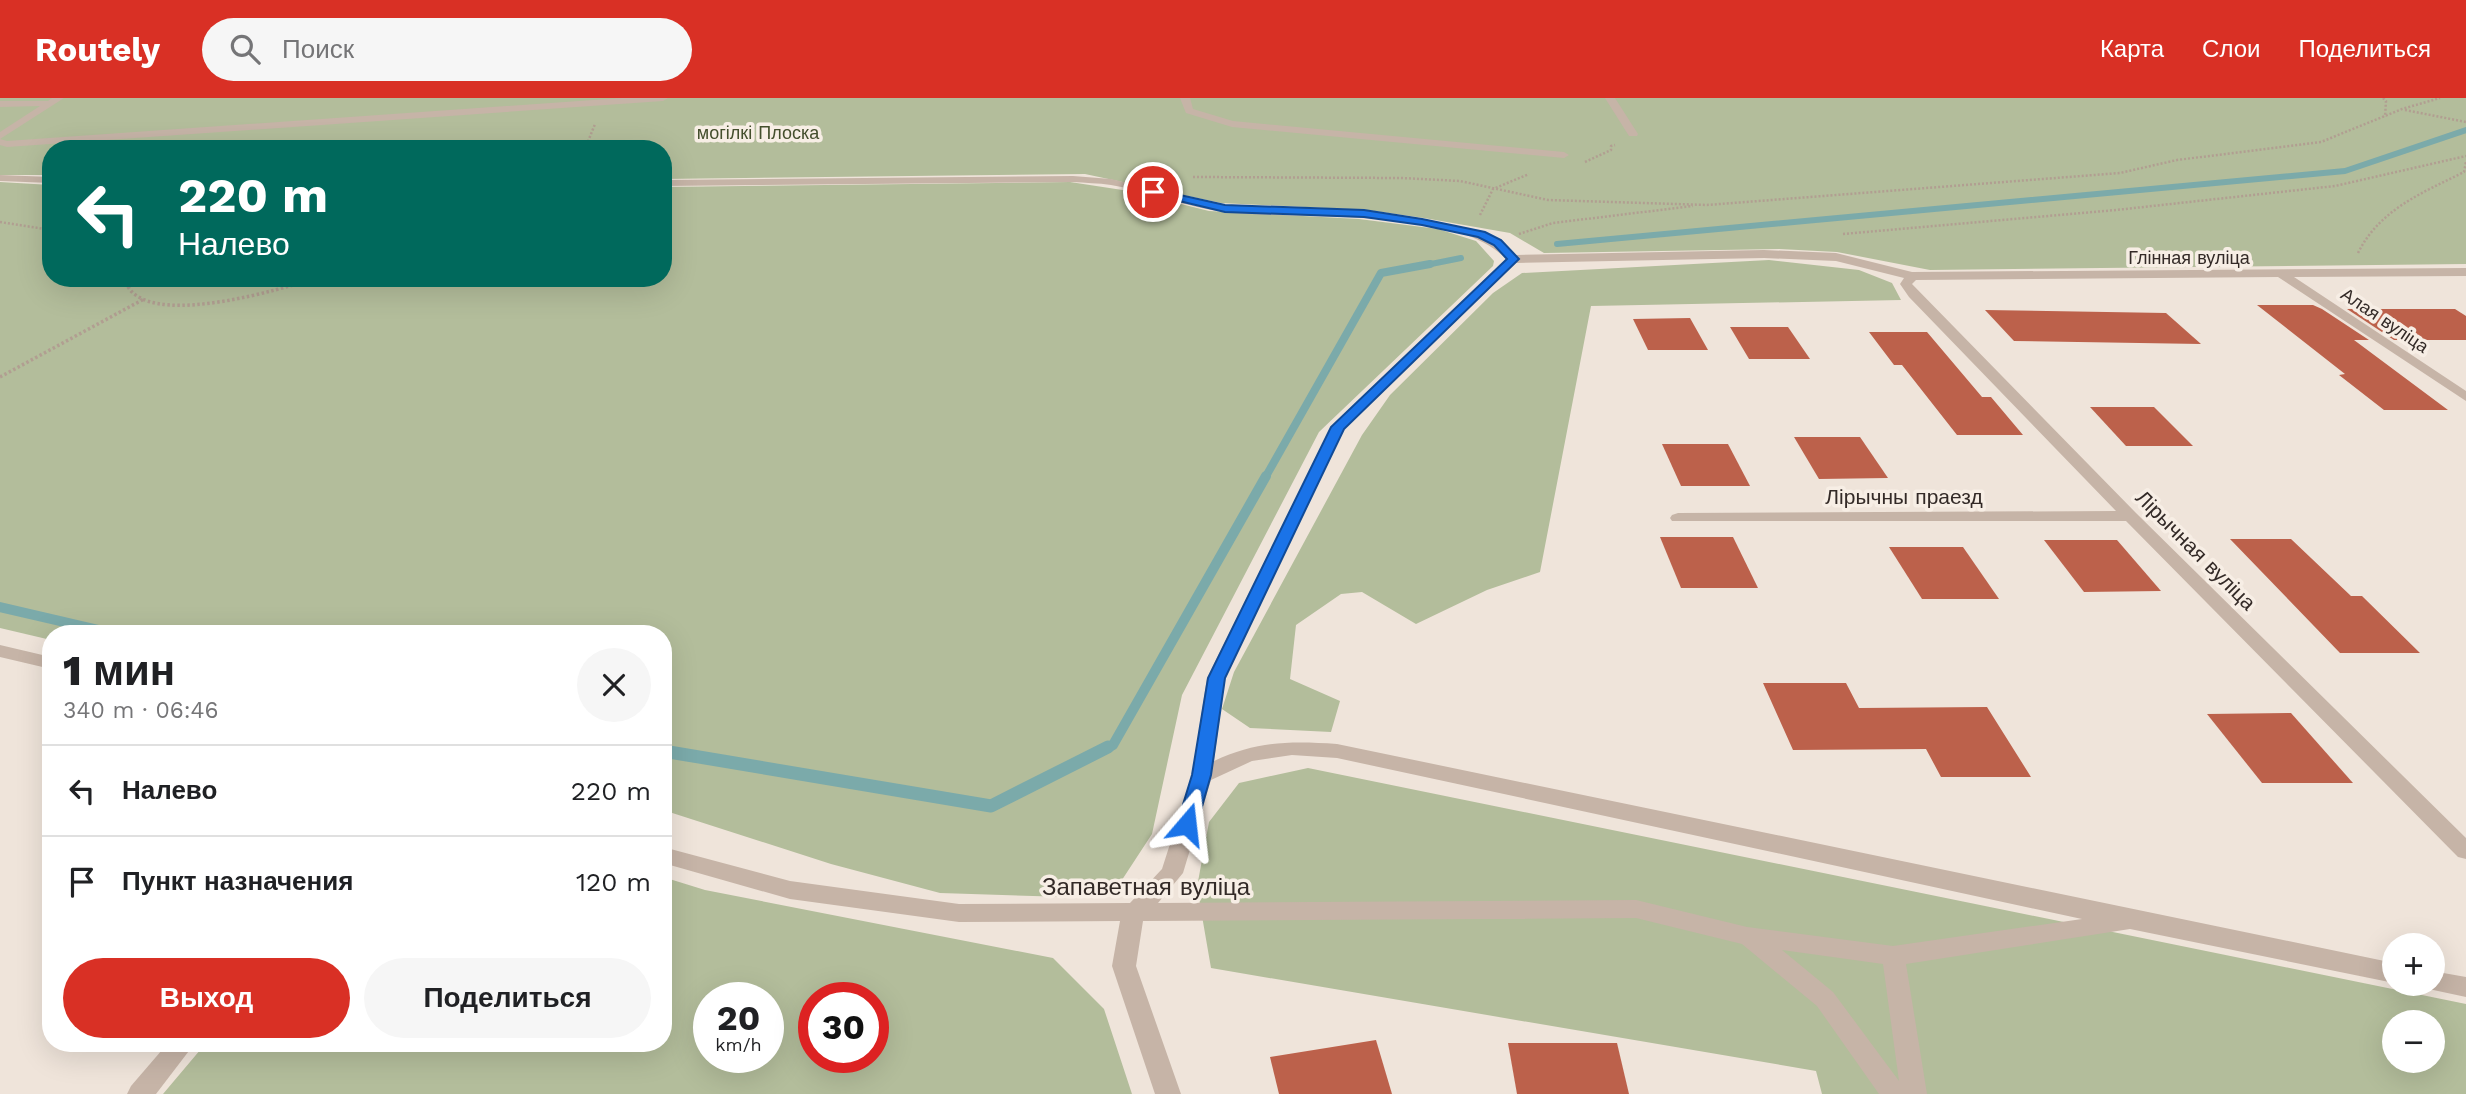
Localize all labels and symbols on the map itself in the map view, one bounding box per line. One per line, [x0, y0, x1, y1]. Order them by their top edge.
park label: могілкі Плоска [697, 122, 820, 143]
pin [1123, 162, 1183, 222]
street label: Глінная вуліца [2128, 247, 2251, 268]
street label: Алая вуліца [2337, 283, 2434, 357]
street label: Лірычны праезд [1825, 484, 1983, 509]
street label: Лірычная вуліца [2131, 485, 2261, 615]
position arrow [1150, 787, 1224, 861]
street label: Запаветная вуліца [1042, 873, 1251, 901]
speed limit sign: 30 [798, 982, 889, 1073]

